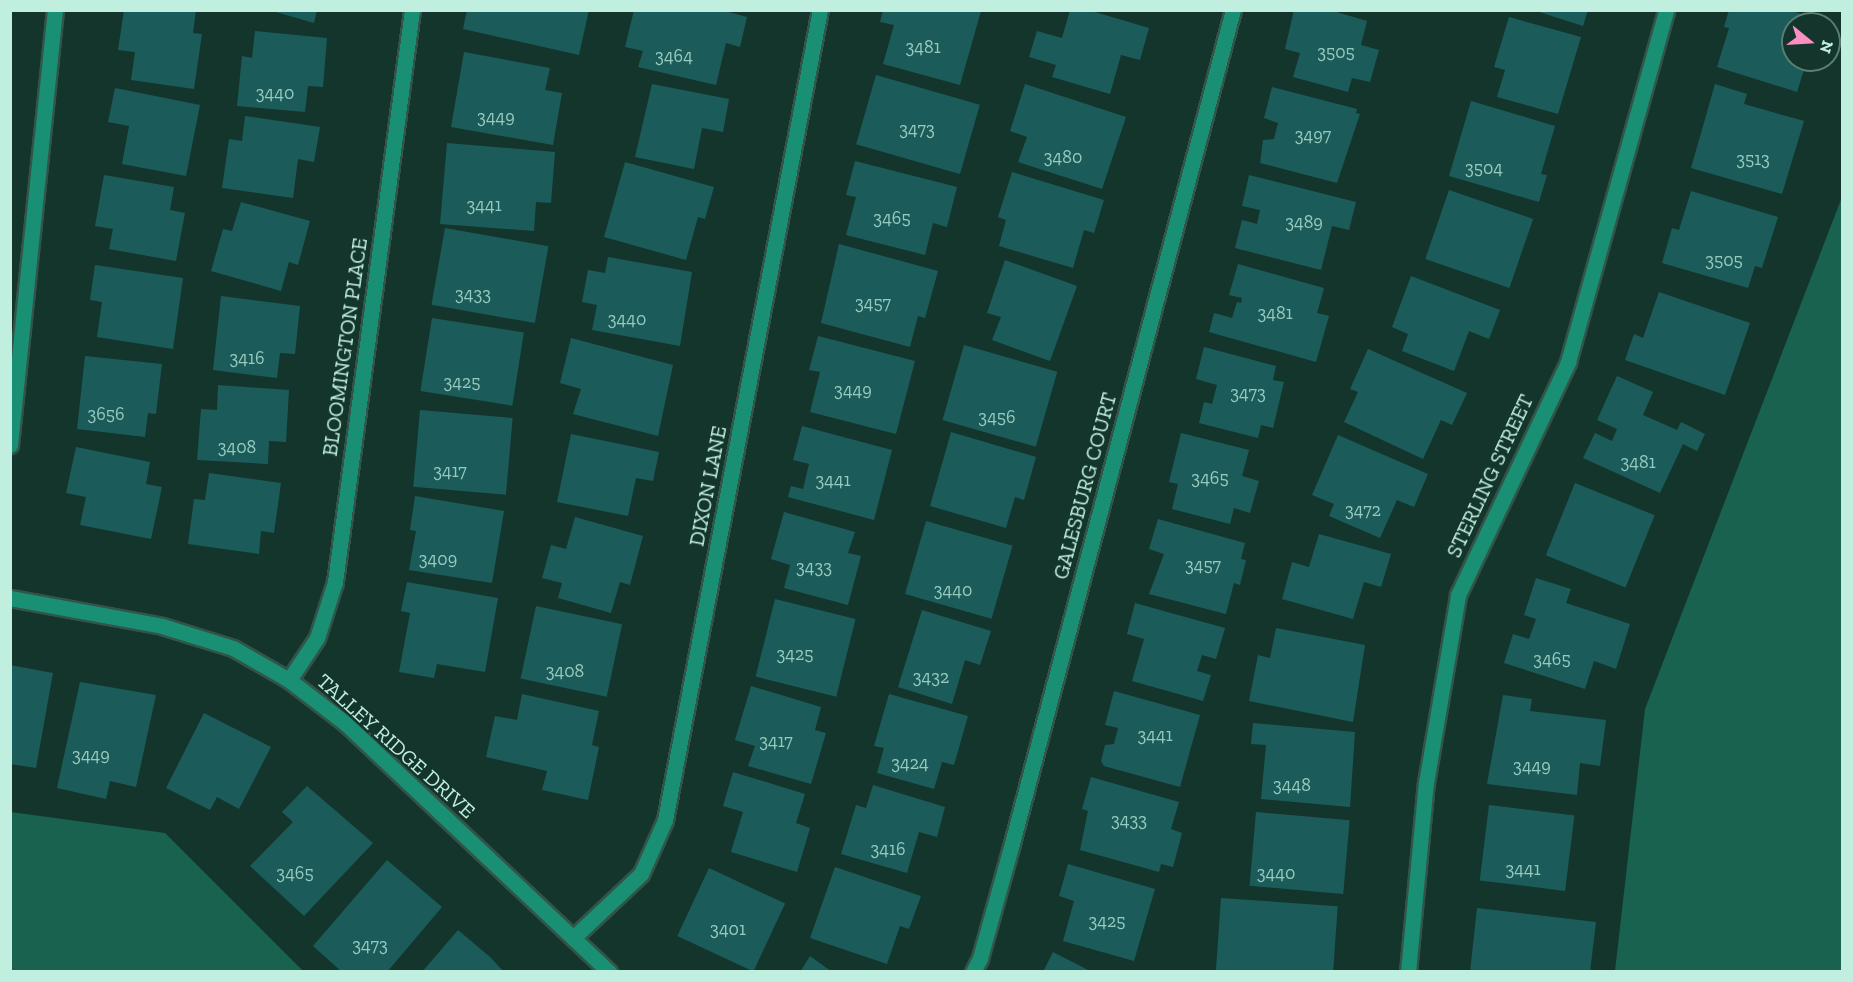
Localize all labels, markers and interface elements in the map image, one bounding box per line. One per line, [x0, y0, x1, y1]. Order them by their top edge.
north arrow [1781, 12, 1841, 72]
house number: 3481 [905, 36, 941, 58]
text: N [1816, 38, 1838, 56]
house number: 3505 [1317, 41, 1355, 63]
house number: 3464 [655, 45, 693, 67]
house number: 3440 [256, 82, 294, 104]
house number: 3449 [477, 106, 515, 128]
house number: 3473 [899, 118, 935, 140]
house number: 3497 [1295, 124, 1331, 146]
house number: 3480 [1044, 146, 1082, 168]
house number: 3513 [1736, 148, 1770, 170]
house number: 3504 [1465, 157, 1503, 179]
house number: 3441 [466, 194, 502, 216]
house number: 3465 [873, 207, 911, 229]
house number: 3489 [1285, 211, 1323, 233]
street label: BLOOMINGTON PLACE [317, 236, 373, 458]
house number: 3505 [1705, 249, 1743, 271]
house number: 3433 [455, 283, 491, 305]
house number: 3457 [855, 292, 891, 314]
house number: 3481 [1257, 302, 1293, 324]
house number: 3440 [608, 308, 646, 330]
house number: 3416 [230, 347, 264, 369]
house number: 3425 [444, 371, 480, 393]
house number: 3449 [834, 379, 872, 401]
house number: 3473 [1230, 382, 1266, 404]
street label: GALESBURG COURT [1048, 390, 1122, 582]
street label: STERLING STREET [1441, 390, 1539, 562]
house number: 3656 [87, 403, 125, 425]
house number: 3456 [978, 406, 1016, 428]
street label: DIXON LANE [684, 424, 732, 548]
house number: 3408 [218, 436, 256, 458]
house number: 3481 [1620, 451, 1656, 473]
house number: 3417 [433, 460, 467, 482]
house number: 3465 [1191, 467, 1229, 489]
house number: 3441 [815, 469, 851, 491]
house number: 3472 [1345, 499, 1381, 521]
house number: 3409 [419, 548, 457, 570]
house number: 3457 [1185, 554, 1221, 576]
house number: 3433 [796, 556, 832, 578]
house number: 3440 [934, 579, 972, 601]
house number: 3425 [777, 643, 813, 665]
house number: 3465 [1533, 648, 1571, 670]
house number: 3408 [546, 660, 584, 682]
house number: 3432 [913, 666, 949, 688]
street label: TALLEY RIDGE DRIVE [311, 668, 481, 824]
house number: 3441 [1137, 724, 1173, 746]
house number: 3417 [759, 730, 793, 752]
house number: 3449 [72, 744, 110, 766]
house number: 3424 [891, 752, 929, 774]
house number: 3449 [1513, 755, 1551, 777]
house number: 3448 [1273, 774, 1311, 796]
house number: 3433 [1111, 809, 1147, 831]
house number: 3416 [871, 838, 905, 860]
house number: 3441 [1505, 858, 1541, 880]
house number: 3465 [276, 862, 314, 884]
house number: 3440 [1257, 862, 1295, 884]
house number: 3425 [1089, 910, 1125, 932]
house number: 3401 [710, 918, 746, 940]
house number: 3473 [352, 934, 388, 956]

